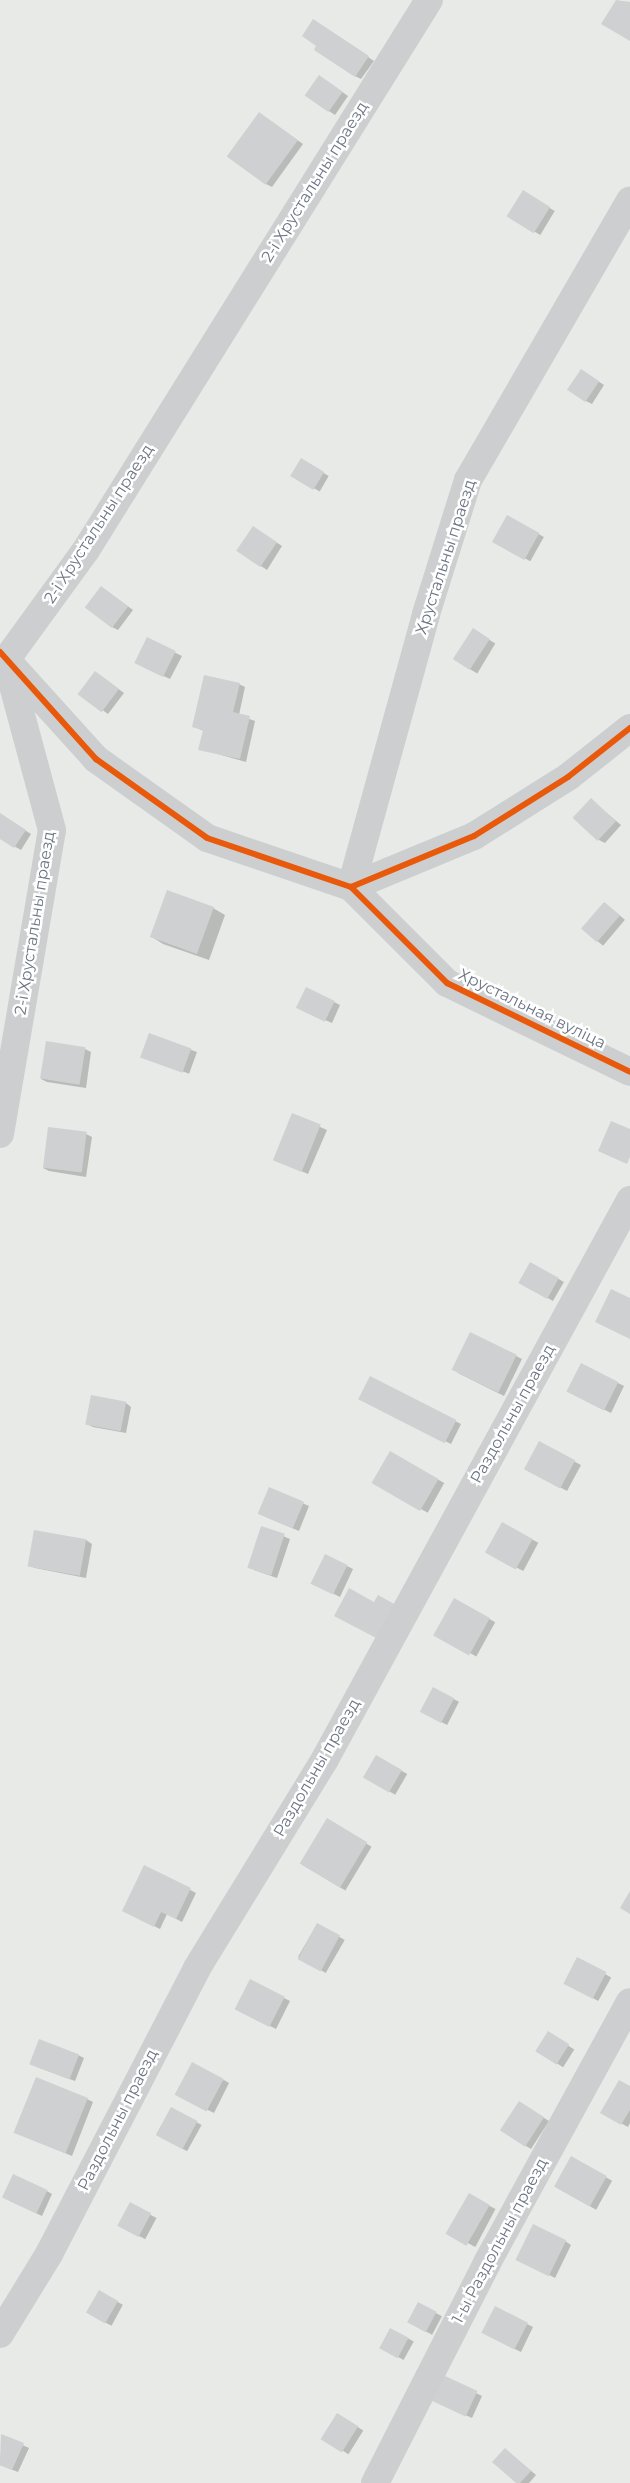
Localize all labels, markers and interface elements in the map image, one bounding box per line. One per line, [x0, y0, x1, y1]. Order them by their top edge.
street label: 2-і Хрустальны праезд [258, 98, 372, 266]
street label: 2-і Хрустальны праезд [40, 441, 158, 607]
street label: Хрустальны праезд [412, 477, 480, 637]
street label: 2-і Хрустальны праезд [11, 830, 59, 1016]
street label: Хрустальная вуліца [455, 965, 609, 1053]
street label: Раздольны праезд [467, 1341, 559, 1487]
street label: Раздольны праезд [270, 1696, 364, 1840]
street label: Раздольны праезд [74, 2046, 162, 2194]
street label: 1-ы Раздольны праезд [448, 2155, 552, 2327]

